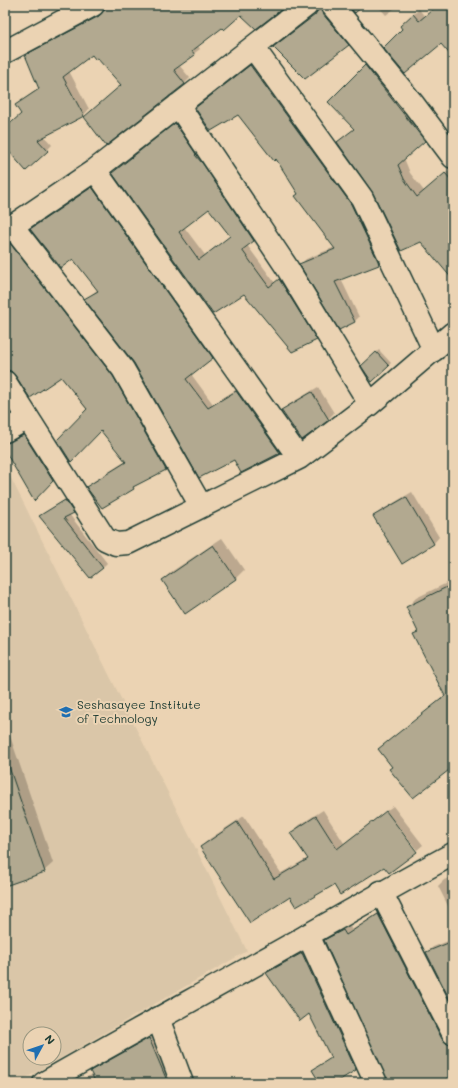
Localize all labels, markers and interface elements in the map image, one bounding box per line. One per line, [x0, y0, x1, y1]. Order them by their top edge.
place label: Seshasayee Institute of Technology [77, 696, 201, 726]
school or university icon: Seshasayee Institute of Technology [58, 704, 74, 720]
north arrow [22, 1026, 62, 1066]
text: N [42, 1031, 58, 1047]

